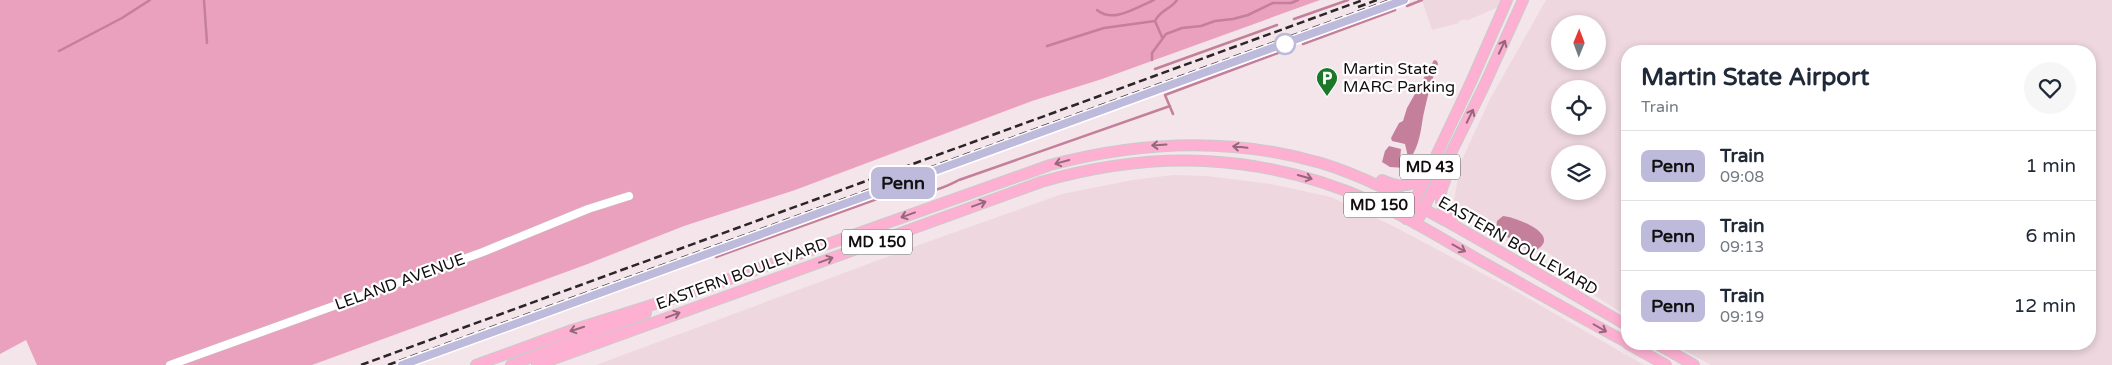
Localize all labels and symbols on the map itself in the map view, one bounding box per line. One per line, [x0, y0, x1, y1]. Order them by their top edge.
north arrow [1551, 15, 1606, 70]
unlabelled marker [1274, 33, 1296, 55]
one-way arrow [1498, 40, 1508, 55]
place label: Martin State MARC Parking [1343, 59, 1455, 97]
parking icon: Martin State MARC Parking [1315, 66, 1339, 97]
one-way arrow [1465, 109, 1475, 124]
one-way arrow [1151, 141, 1167, 150]
one-way arrow [1232, 142, 1248, 152]
road number: MD 43 [1400, 154, 1460, 180]
one-way arrow [1054, 157, 1070, 167]
line badge: Penn [868, 167, 938, 199]
one-way arrow [1297, 173, 1313, 182]
road number: MD 150 [1344, 192, 1414, 218]
street label: EASTERN BOULEVARD [1435, 192, 1601, 300]
one-way arrow [970, 199, 986, 208]
one-way arrow [901, 211, 916, 220]
road number: MD 150 [842, 230, 912, 254]
street label: EASTERN BOULEVARD [653, 234, 831, 314]
one-way arrow [1451, 243, 1466, 253]
street label: LELAND AVENUE [332, 249, 468, 315]
one-way arrow [818, 255, 833, 264]
one-way arrow [665, 310, 681, 319]
one-way arrow [1592, 324, 1607, 333]
one-way arrow [569, 325, 585, 334]

